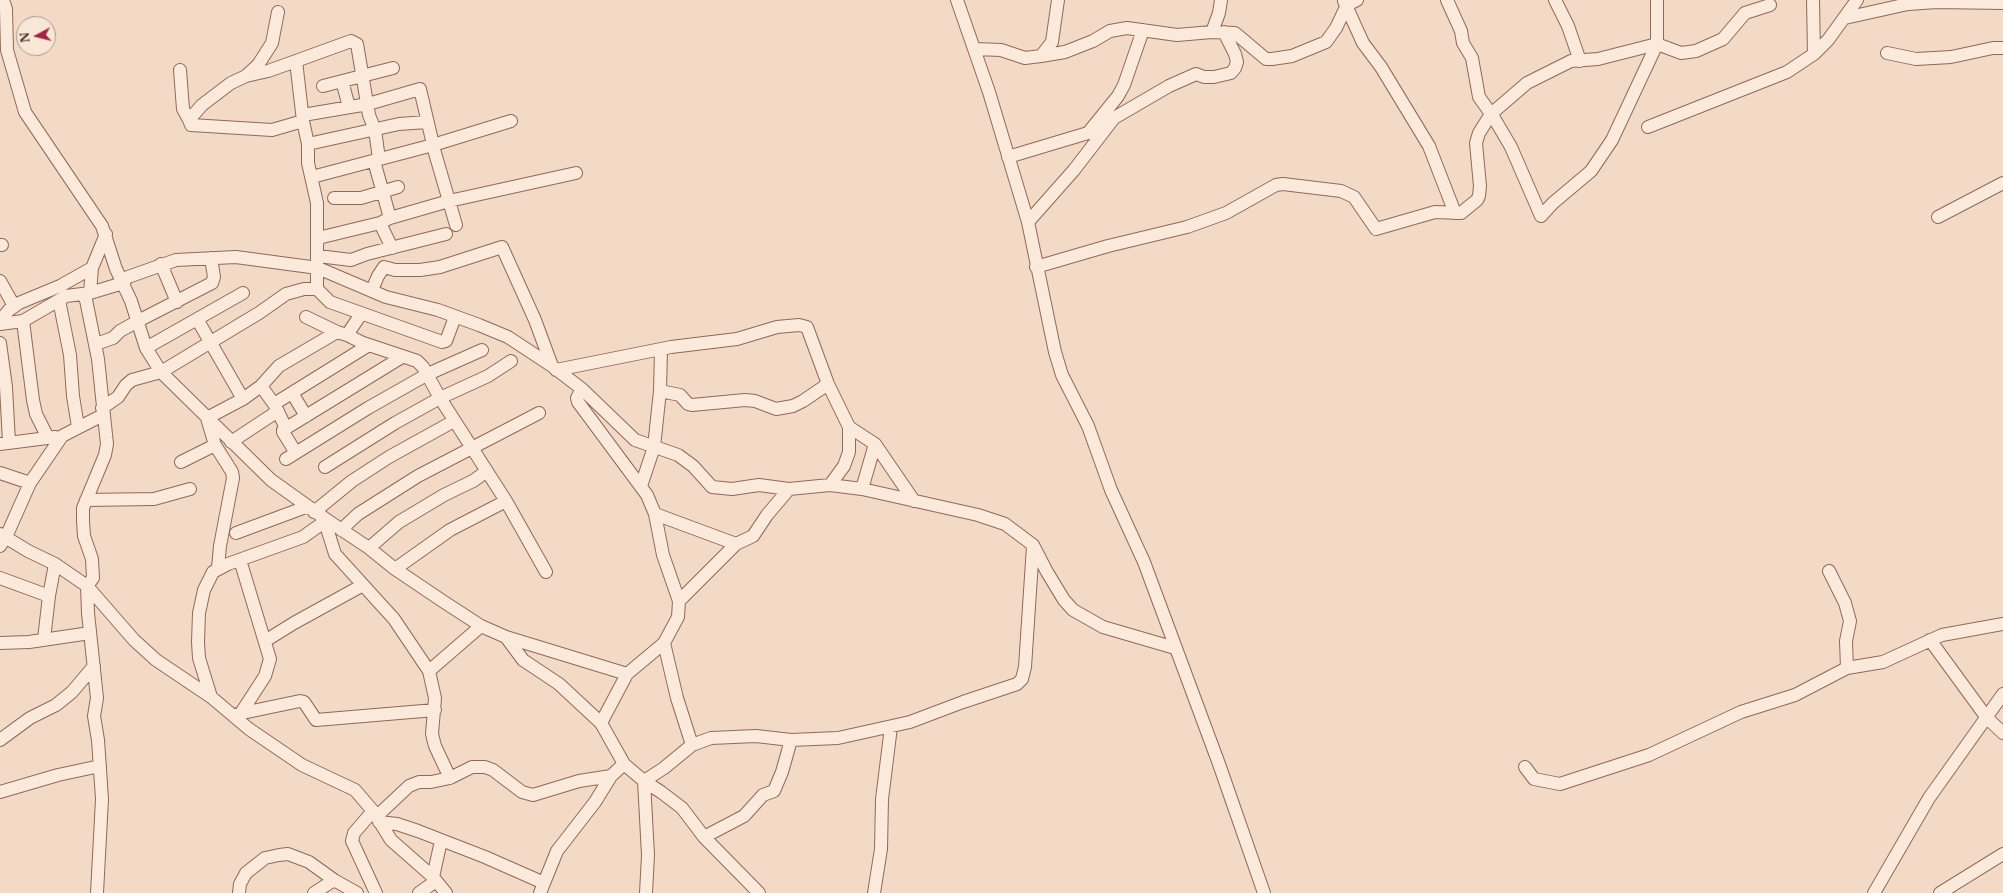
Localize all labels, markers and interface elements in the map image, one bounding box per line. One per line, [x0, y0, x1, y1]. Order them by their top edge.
north arrow [16, 16, 56, 56]
text: N [18, 31, 33, 43]

